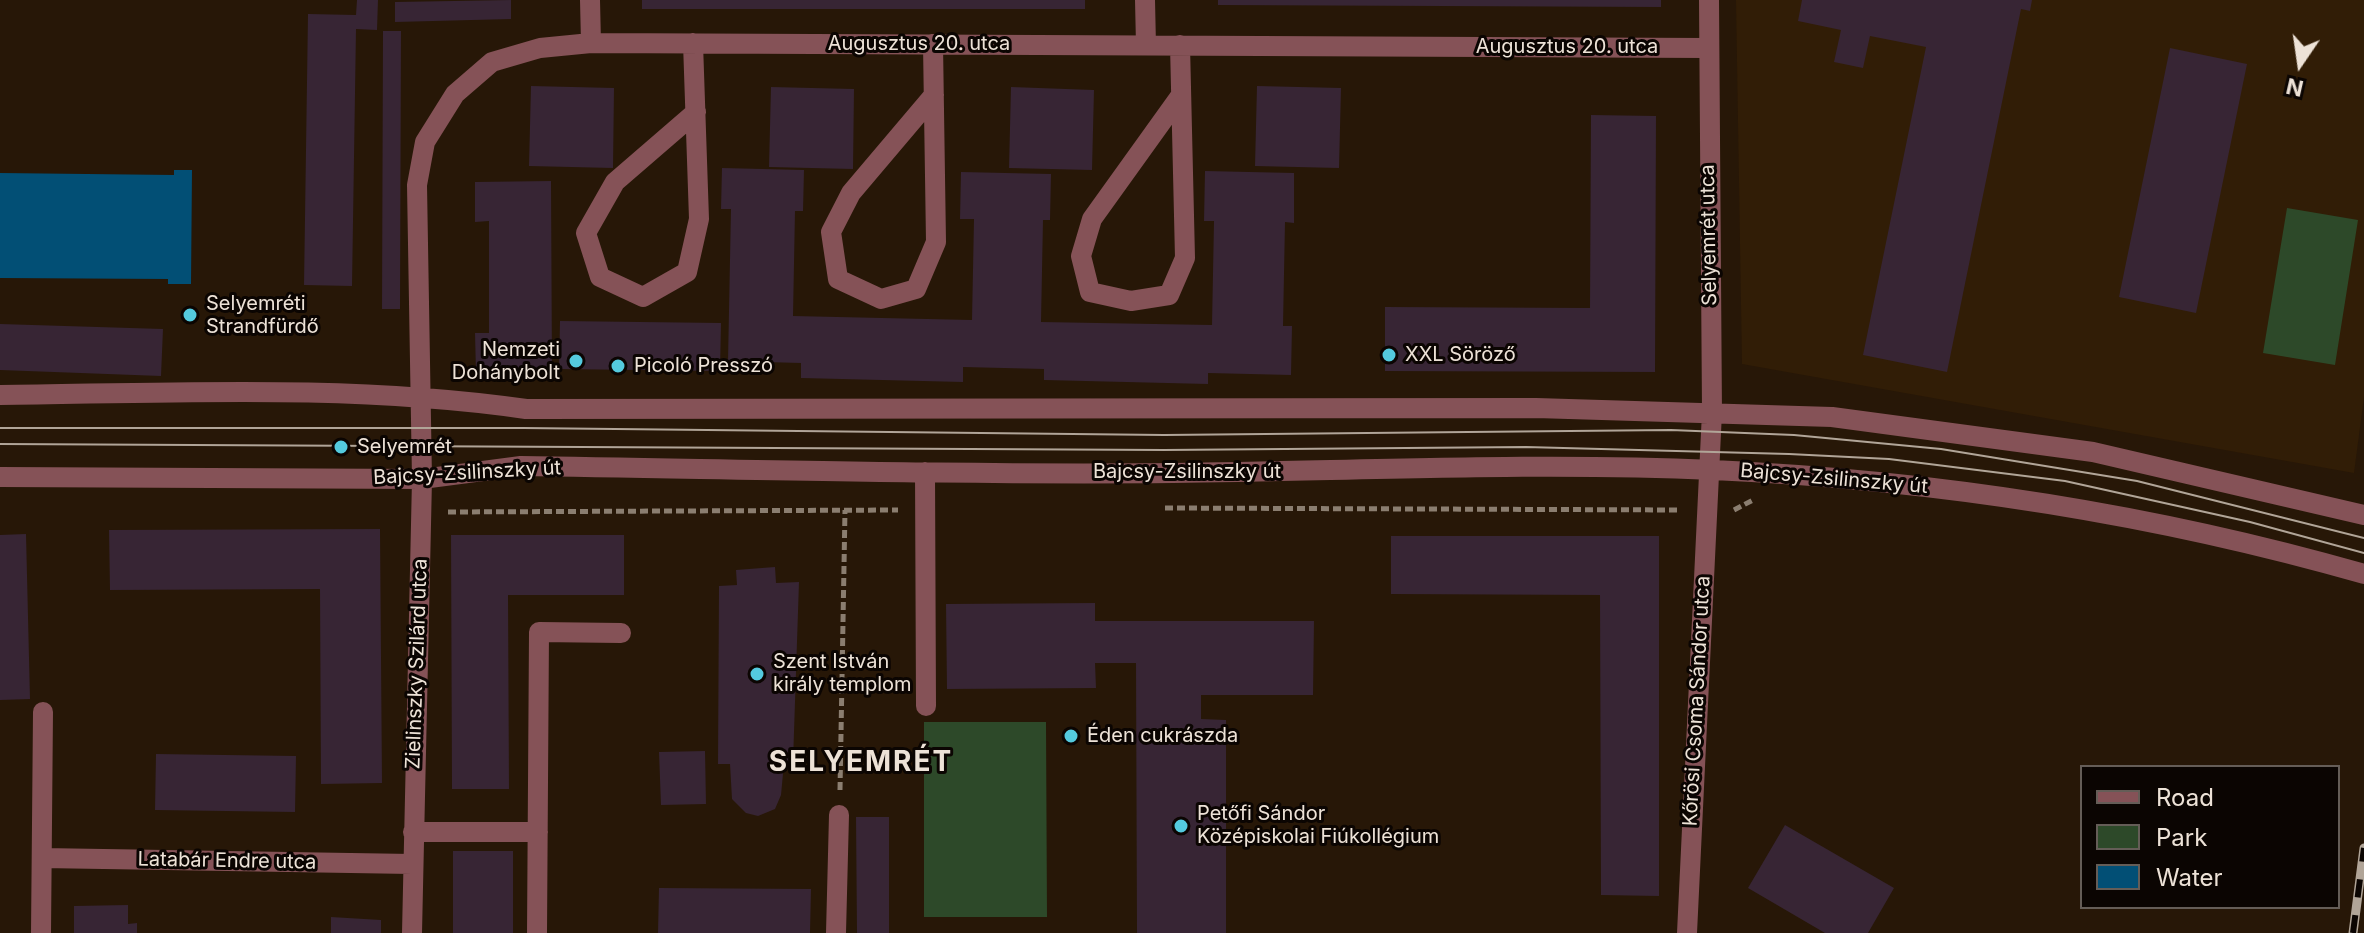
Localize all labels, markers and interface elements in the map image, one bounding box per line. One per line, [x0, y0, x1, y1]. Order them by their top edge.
north arrow [2260, 24, 2340, 104]
street label: Augusztus 20. utca [828, 32, 1010, 56]
street label: Augusztus 20. utca [1476, 35, 1658, 59]
text: N [2284, 73, 2306, 102]
street label: Selyemrét utca [1696, 164, 1722, 306]
place label: Selyemréti Strandfürdő [206, 292, 319, 339]
marker: Selyemréti Strandfürdő [181, 306, 199, 324]
place label: Nemzeti Dohánybolt [452, 338, 560, 385]
place label: XXL Söröző [1405, 343, 1516, 367]
marker: XXL Söröző [1380, 346, 1398, 364]
marker: Nemzeti Dohánybolt [567, 352, 585, 370]
place label: Picoló Presszó [634, 354, 773, 378]
marker: Picoló Presszó [609, 357, 627, 375]
place label: Selyemrét [357, 435, 452, 459]
marker: Selyemrét [332, 438, 350, 456]
street label: Bajcsy-Zsilinszky út [372, 456, 562, 490]
street label: Bajcsy-Zsilinszky út [1739, 459, 1929, 499]
street label: Bajcsy-Zsilinszky út [1093, 460, 1281, 484]
street label: Zielinszky Szilárd utca [401, 558, 433, 770]
street label: Kőrösi Csoma Sándor utca [1678, 575, 1716, 827]
place label: Szent István király templom [773, 650, 912, 697]
marker: Szent István király templom [748, 665, 766, 683]
place label: Éden cukrászda [1087, 724, 1238, 748]
marker: Éden cukrászda [1062, 727, 1080, 745]
district label: SELYEMRÉT [769, 746, 953, 780]
legend [2080, 765, 2340, 909]
text: Road [2156, 783, 2214, 812]
place label: Petőfi Sándor Középiskolai Fiúkollégium [1197, 802, 1439, 849]
marker: Petőfi Sándor Középiskolai Fiúkollégium [1172, 817, 1190, 835]
text: Park [2156, 823, 2207, 852]
street label: Latabár Endre utca [137, 847, 317, 875]
text: Water [2156, 863, 2223, 892]

